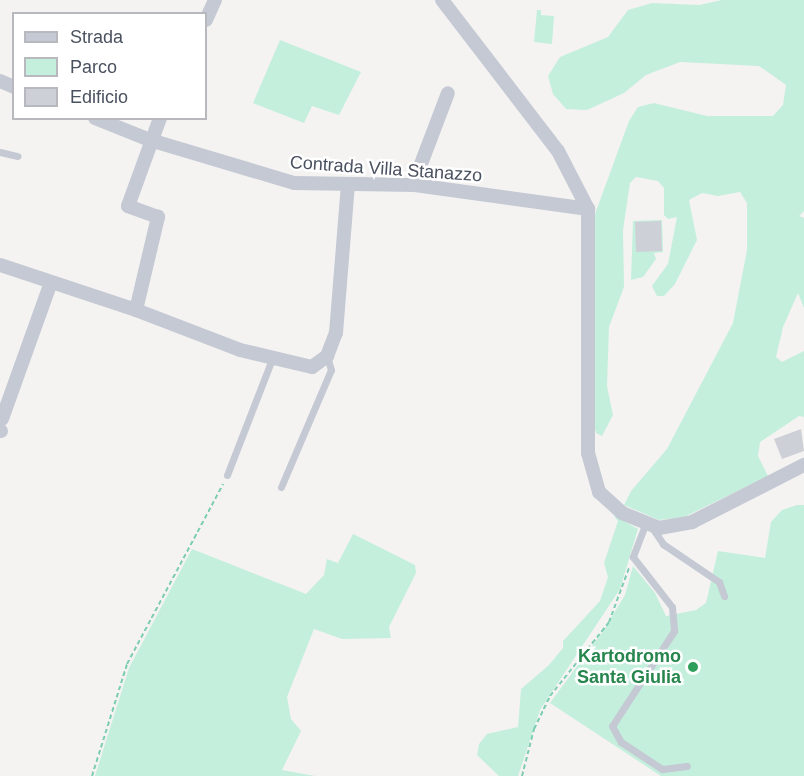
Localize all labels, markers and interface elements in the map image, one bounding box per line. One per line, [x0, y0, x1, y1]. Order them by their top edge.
legend [12, 12, 207, 120]
text: Strada [70, 27, 123, 47]
text: Parco [70, 57, 117, 77]
text: Edificio [70, 87, 128, 107]
street label: Contrada Villa Stanazzo [289, 152, 483, 186]
place label: Kartodromo Santa Giulia [577, 646, 681, 688]
marker: Kartodromo Santa Giulia [686, 660, 700, 674]

